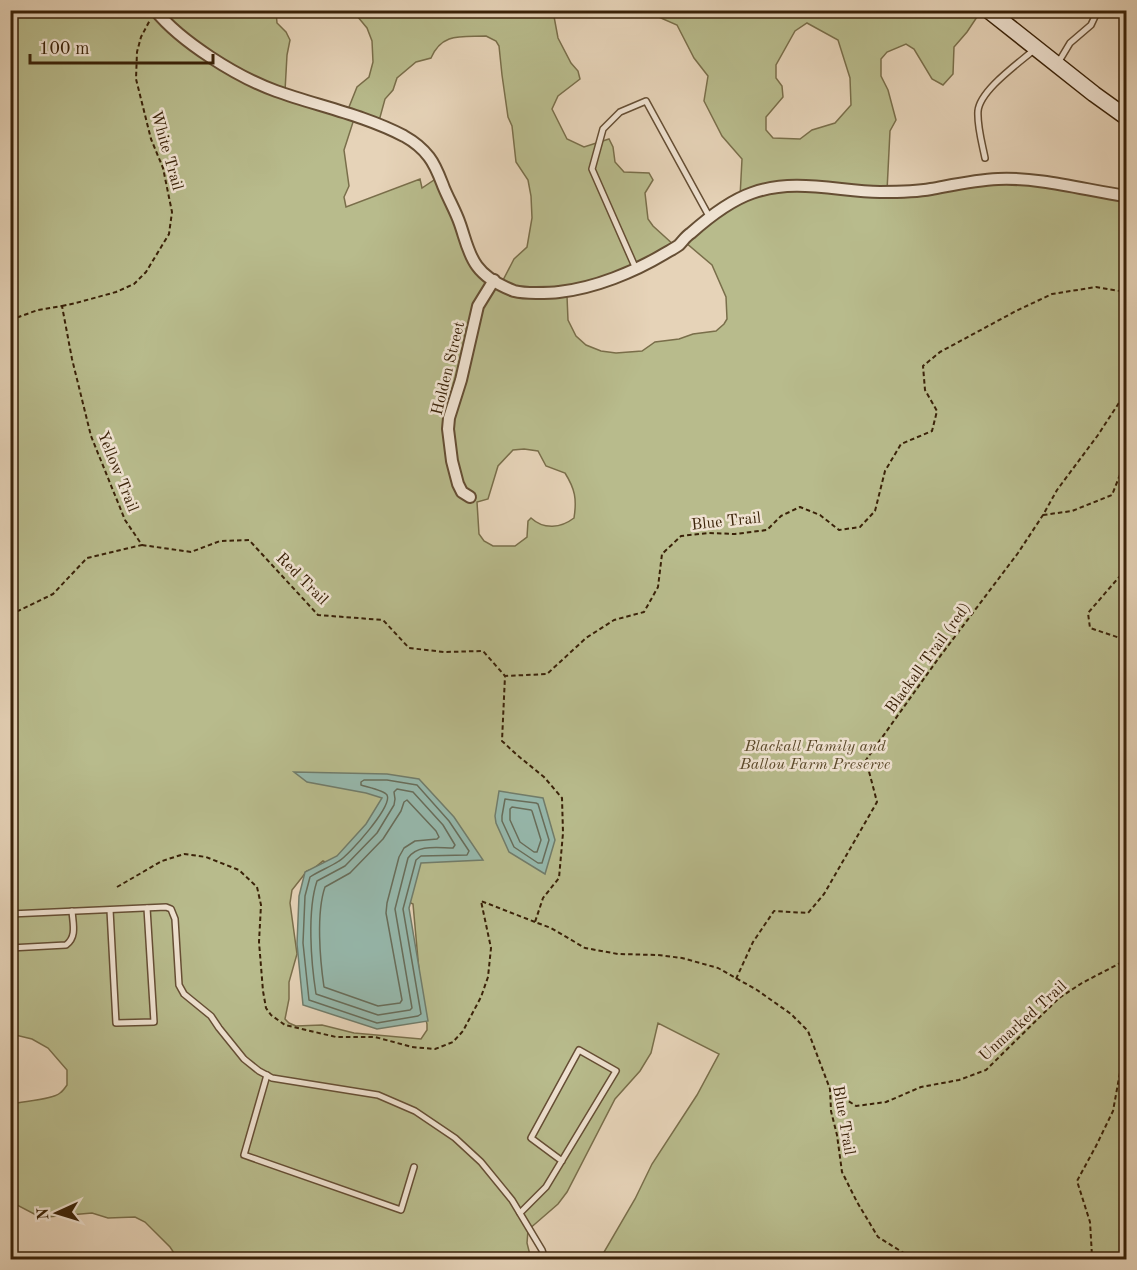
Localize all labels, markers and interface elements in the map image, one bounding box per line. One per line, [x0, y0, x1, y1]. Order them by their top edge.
scale bar [30, 27, 213, 65]
text: 100 m [39, 40, 90, 58]
street label: White Trail [147, 109, 185, 192]
street label: Holden Street [430, 320, 468, 417]
street label: Yellow Trail [94, 429, 141, 514]
street label: Blue Trail [690, 510, 762, 534]
street label: Red Trail [273, 550, 331, 608]
street label: Blackall Trail (red) [882, 599, 974, 717]
park label: Blackall Family and Ballou Farm Preserve [739, 739, 891, 773]
street label: Unmarked Trail [977, 978, 1070, 1065]
street label: Blue Trail [829, 1084, 857, 1156]
north arrow [27, 1183, 87, 1243]
text: N [36, 1206, 52, 1221]

